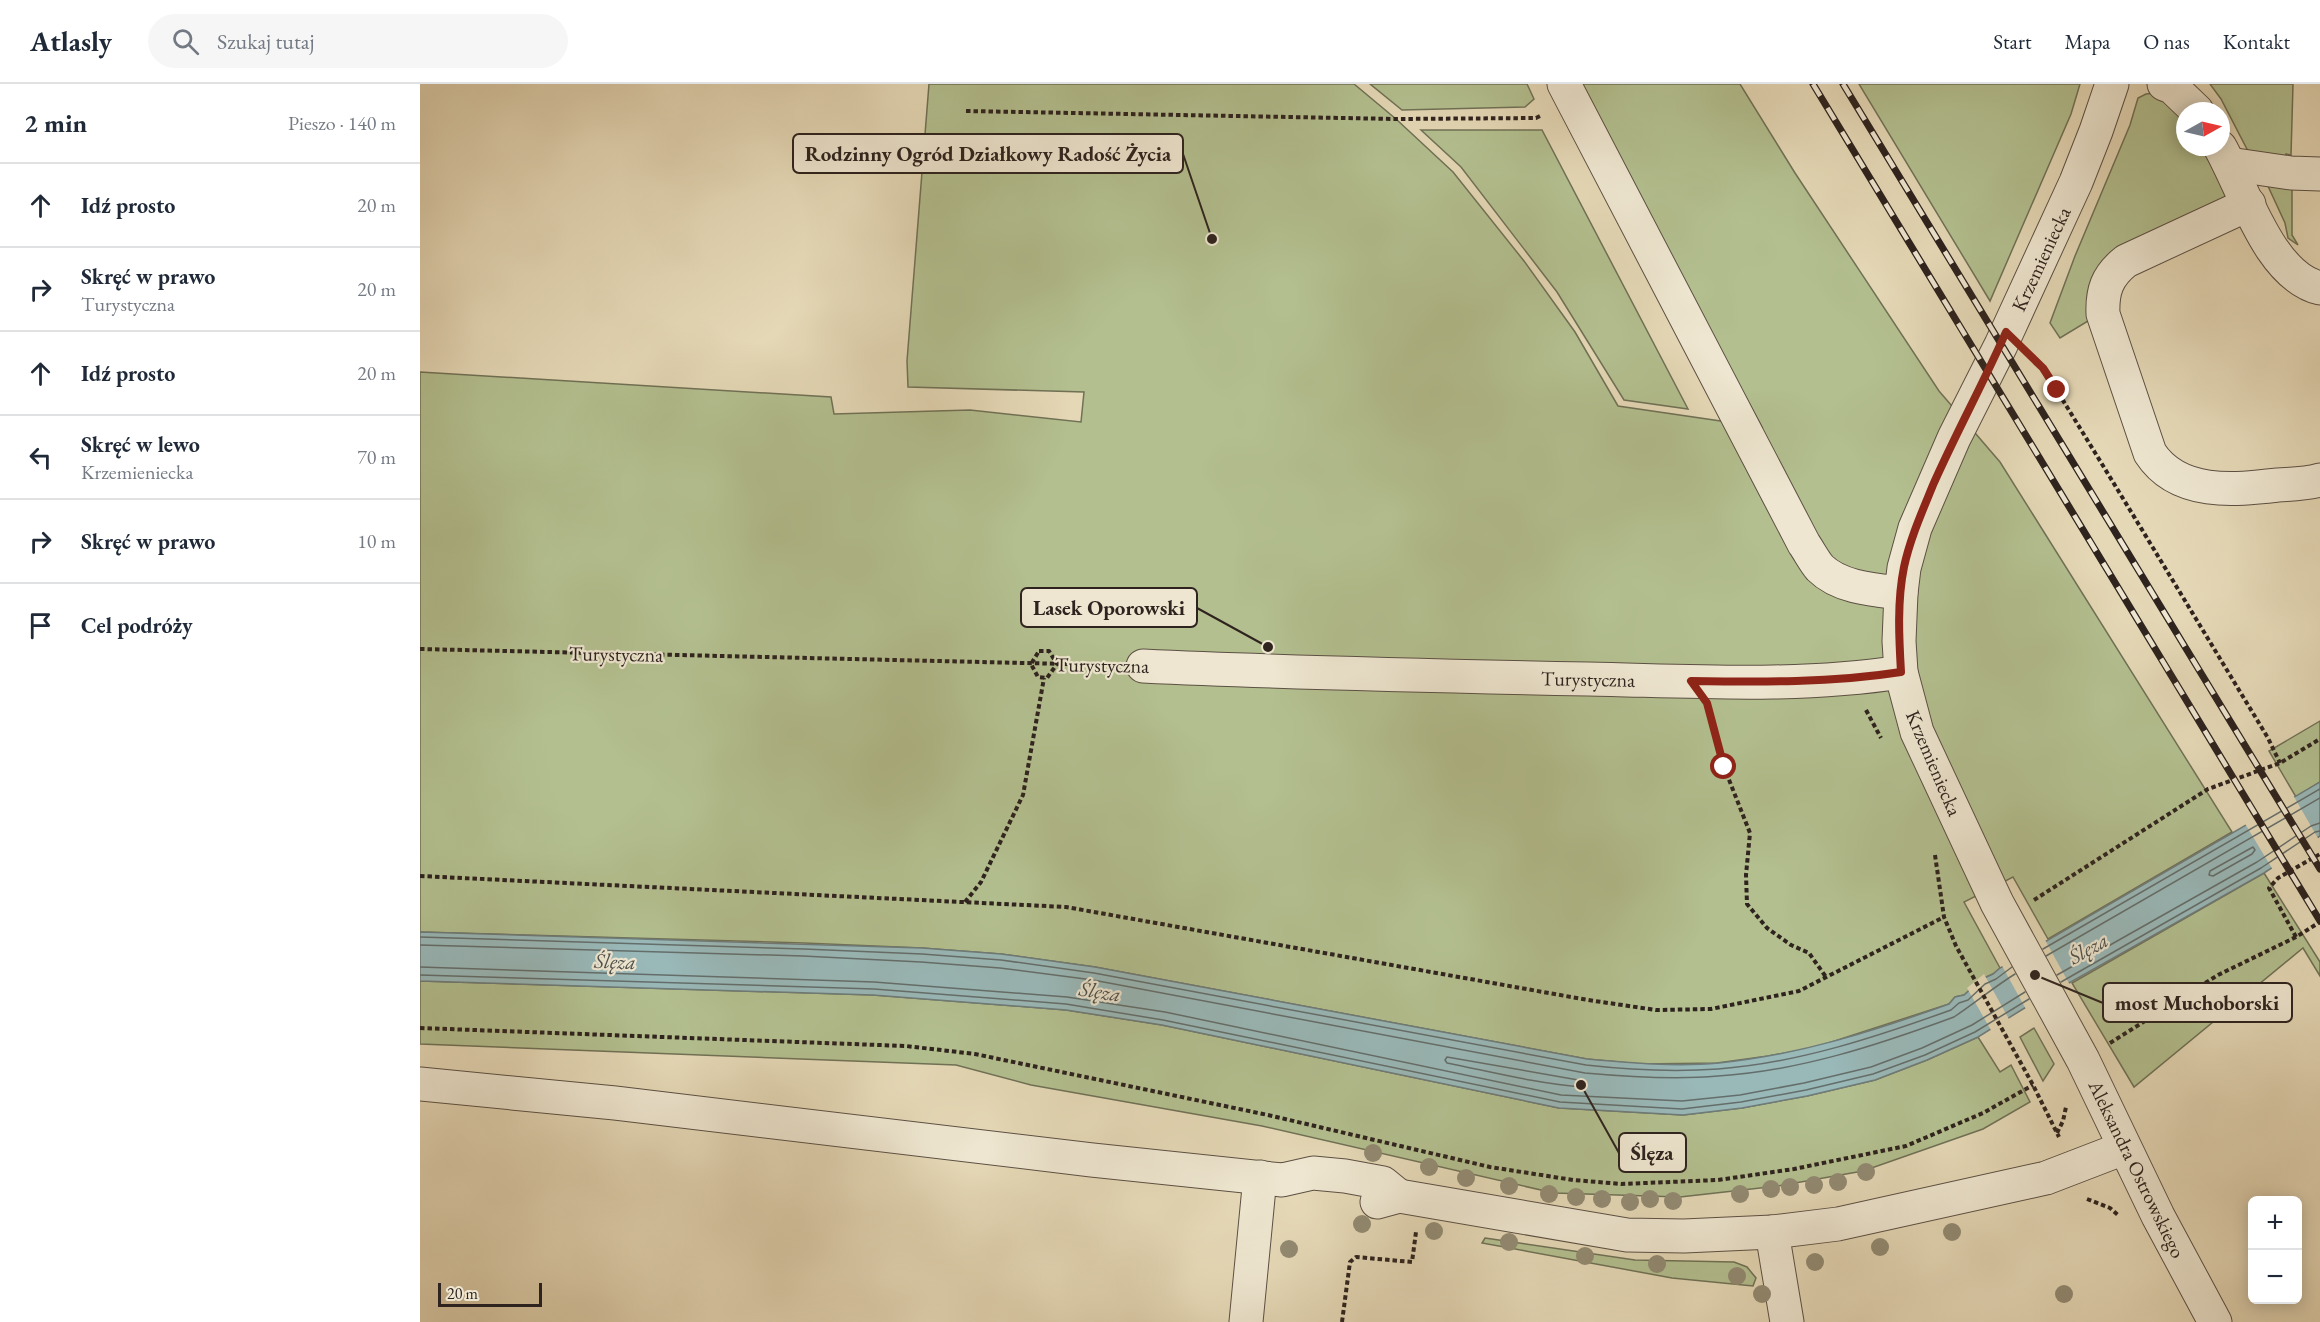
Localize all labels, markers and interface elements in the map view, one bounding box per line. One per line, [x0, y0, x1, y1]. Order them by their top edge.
search box [148, 14, 568, 68]
text: Atlasly [30, 23, 112, 59]
icon: search [169, 25, 202, 58]
text: Szukaj tutaj [217, 27, 314, 56]
text: Start [1993, 28, 2032, 55]
text: Mapa [2065, 28, 2110, 55]
text: O nas [2143, 28, 2190, 55]
text: Kontakt [2223, 28, 2290, 55]
north arrow [2176, 102, 2230, 156]
text: 2 min [24, 106, 87, 140]
text: Pieszo · 140 m [288, 110, 396, 136]
callout: Rodzinny Ogród Działkowy Radość Życia [793, 134, 1183, 173]
text: Rodzinny Ogród Działkowy Radość Życia [805, 140, 1172, 167]
icon: ahead [24, 189, 57, 222]
text: Idź prosto [81, 191, 175, 220]
text: 20 m [357, 192, 396, 218]
street label: Krzemieniecka [2005, 203, 2077, 315]
text: Skręć w prawo [81, 262, 215, 291]
icon: right [24, 273, 57, 306]
text: 20 m [357, 276, 396, 302]
text: Turystyczna [81, 291, 175, 317]
icon: ahead [24, 357, 57, 390]
text: Idź prosto [81, 359, 175, 388]
text: 20 m [357, 360, 396, 386]
route end [2043, 376, 2069, 402]
text: Skręć w lewo [81, 430, 200, 459]
icon: left [24, 441, 57, 474]
text: 70 m [357, 444, 396, 470]
text: Krzemieniecka [81, 459, 193, 485]
icon: right [24, 525, 57, 558]
text: Skręć w prawo [81, 527, 215, 556]
text: 10 m [357, 528, 396, 554]
callout: Lasek Oporowski [1021, 588, 1197, 627]
text: Lasek Oporowski [1033, 594, 1185, 621]
icon: arrive [24, 609, 57, 642]
text: Cel podróży [81, 611, 193, 640]
street label: Turystyczna [569, 640, 663, 668]
street label: Turystyczna [1055, 651, 1149, 679]
street label: Turystyczna [1541, 665, 1635, 693]
street label: Krzemieniecka [1900, 706, 1968, 820]
route start [1710, 753, 1736, 779]
water label: Ślęza [2062, 926, 2113, 970]
water label: Ślęza [593, 947, 636, 975]
water label: Ślęza [1076, 974, 1123, 1008]
callout: most Muchoborski [2103, 983, 2292, 1022]
text: most Muchoborski [2115, 989, 2279, 1016]
street label: Aleksandra Ostrowskiego [2082, 1075, 2191, 1262]
callout: Ślęza [1619, 1133, 1686, 1172]
text: Ślęza [1630, 1139, 1674, 1166]
map controls [2248, 1196, 2302, 1304]
button: + [2248, 1196, 2302, 1250]
button: − [2248, 1250, 2302, 1304]
scale bar [438, 1280, 542, 1308]
text: 20 m [447, 1283, 478, 1304]

